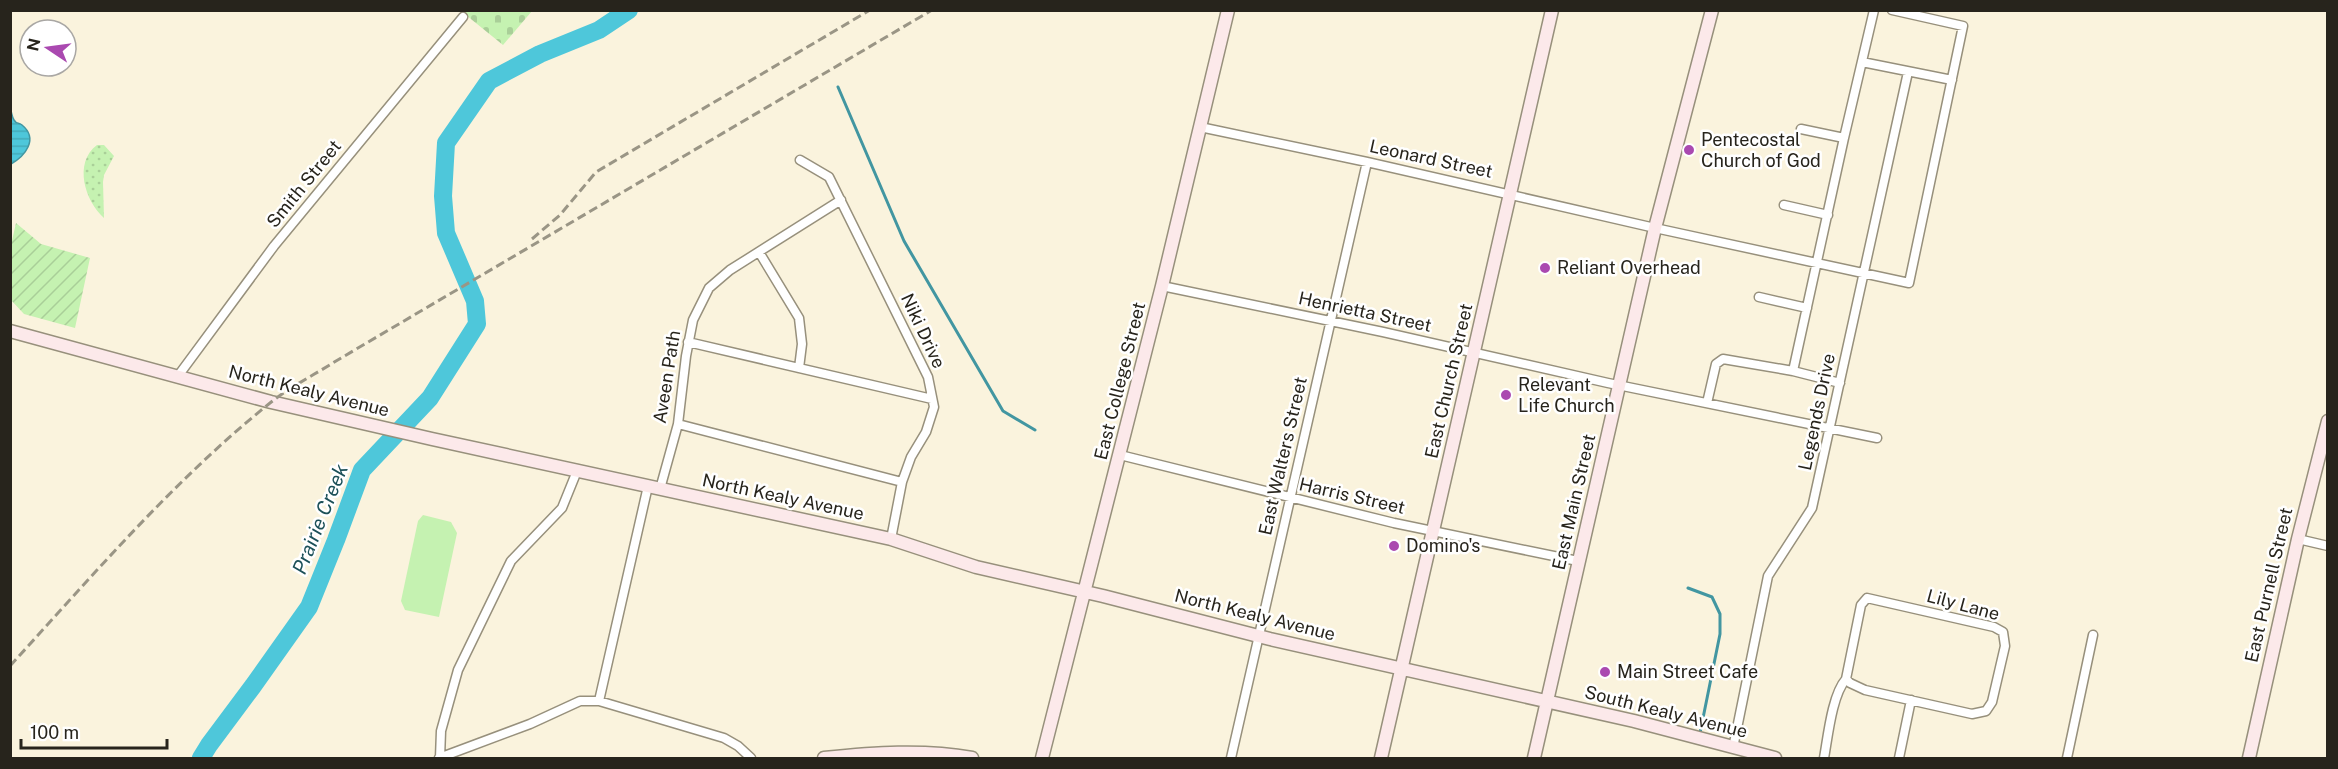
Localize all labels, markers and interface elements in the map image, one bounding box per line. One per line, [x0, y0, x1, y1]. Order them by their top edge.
north arrow [18, 18, 78, 78]
text: N [23, 37, 45, 53]
place label: Pentecostal Church of God [1701, 129, 1821, 171]
street label: Leonard Street [1368, 135, 1495, 182]
street label: Smith Street [262, 136, 345, 232]
marker: Pentecostal Church of God [1682, 143, 1696, 157]
place label: Reliant Overhead [1557, 257, 1701, 278]
marker: Reliant Overhead [1538, 261, 1552, 275]
street label: Henrietta Street [1297, 287, 1434, 336]
street label: Niki Drive [897, 290, 950, 372]
street label: East College Street [1090, 300, 1149, 462]
street label: East Church Street [1420, 301, 1477, 460]
street label: Aveen Path [649, 329, 684, 425]
street label: Legends Drive [1794, 352, 1839, 472]
street label: North Kealy Avenue [227, 360, 392, 421]
place label: Relevant Life Church [1518, 374, 1615, 416]
street label: East Walters Street [1254, 375, 1311, 537]
marker: Relevant Life Church [1499, 388, 1513, 402]
street label: East Main Street [1548, 432, 1599, 572]
water label: Prairie Creek [287, 460, 353, 578]
street label: North Kealy Avenue [700, 469, 866, 524]
street label: Harris Street [1297, 473, 1407, 518]
street label: East Purnell Street [2240, 505, 2297, 664]
place label: Domino's [1406, 535, 1480, 556]
marker: Domino's [1387, 539, 1401, 553]
street label: North Kealy Avenue [1173, 584, 1338, 645]
street label: Lily Lane [1924, 585, 2002, 624]
place label: Main Street Cafe [1617, 661, 1758, 682]
marker: Main Street Cafe [1598, 665, 1612, 679]
street label: South Kealy Avenue [1583, 681, 1750, 742]
scale bar [21, 712, 166, 750]
text: 100 m [30, 722, 79, 743]

